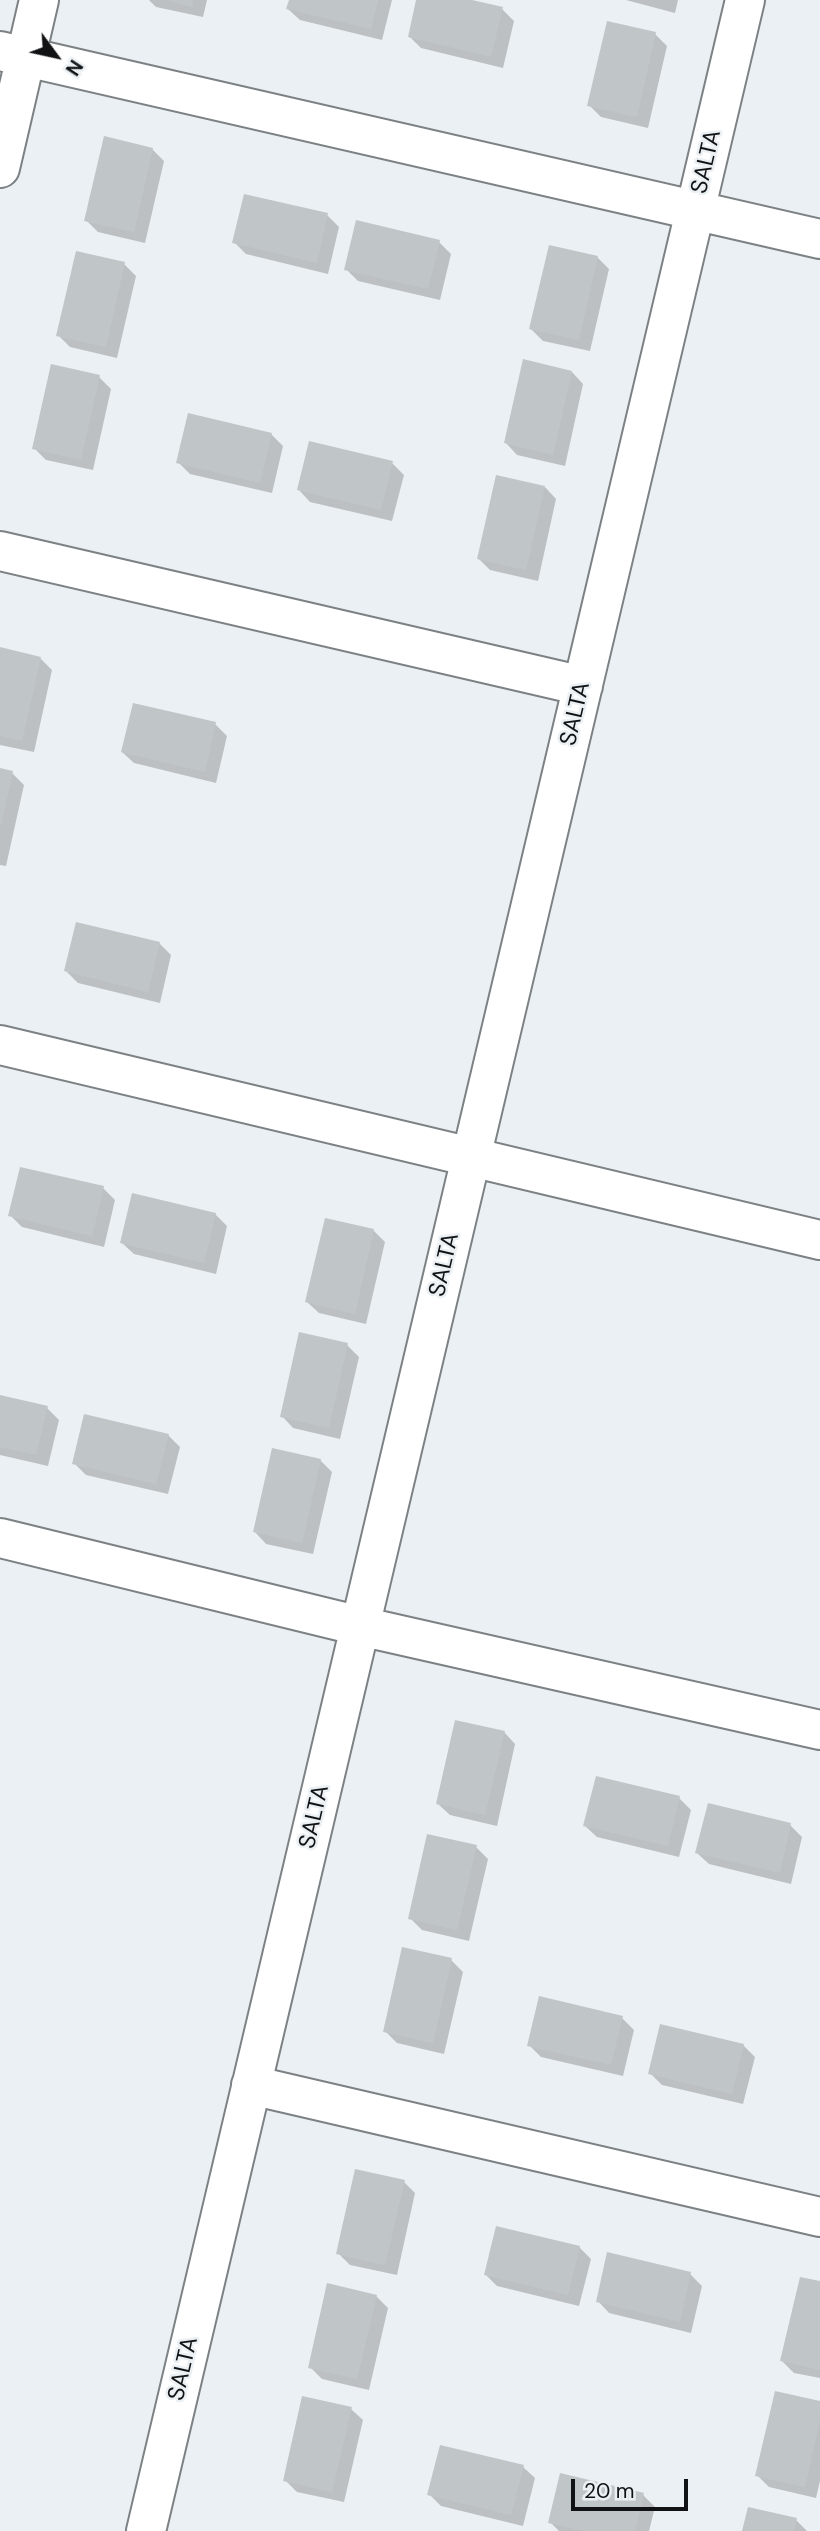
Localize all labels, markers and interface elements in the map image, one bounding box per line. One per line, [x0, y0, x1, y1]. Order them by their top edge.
north arrow [21, 21, 91, 91]
text: N [60, 55, 88, 80]
street label: SALTA [686, 127, 728, 197]
street label: SALTA [555, 679, 597, 749]
street label: SALTA [424, 1230, 466, 1300]
street label: SALTA [294, 1782, 336, 1852]
street label: SALTA [163, 2334, 205, 2404]
scale bar [575, 2464, 692, 2508]
text: 20 m [584, 2477, 635, 2505]

